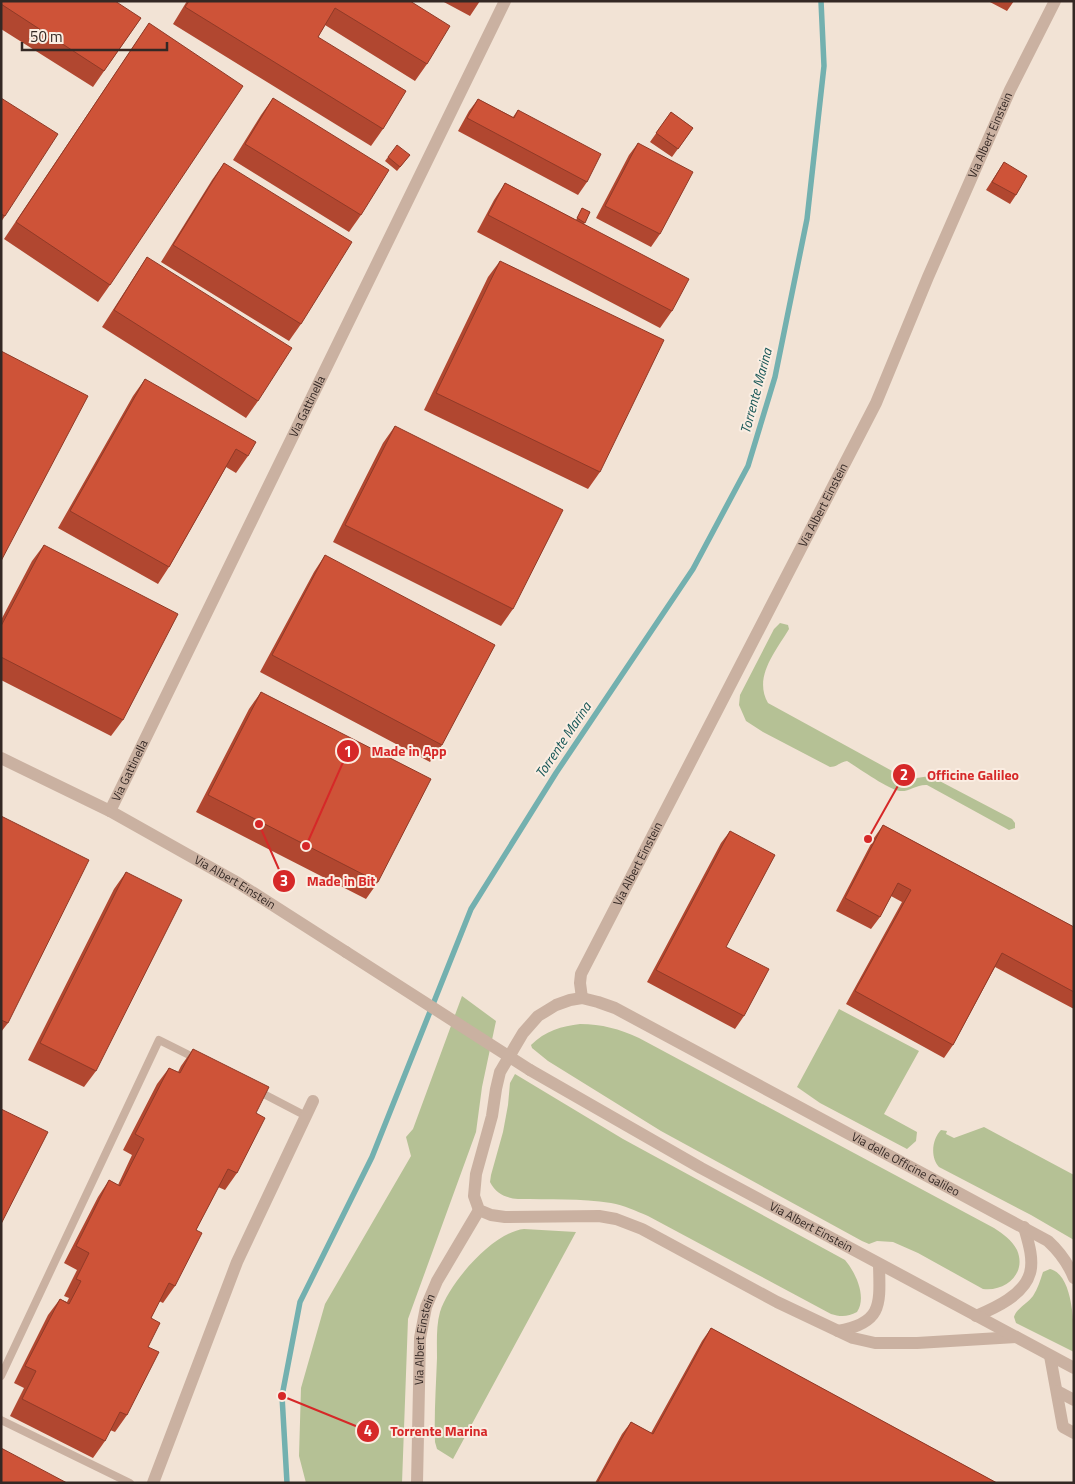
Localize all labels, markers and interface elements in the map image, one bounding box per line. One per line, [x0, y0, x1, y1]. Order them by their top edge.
scale bar [22, 20, 168, 52]
text: 50 m [30, 25, 63, 48]
street label: Via Albert Einstein [962, 89, 1017, 181]
water label: Torrente Marina [734, 345, 777, 436]
street label: Via Gattinella [284, 372, 330, 441]
street label: Via Albert Einstein [793, 459, 852, 550]
water label: Torrente Marina [529, 697, 596, 782]
street label: Via Gattinella [106, 736, 152, 805]
callout: Made in App [336, 737, 456, 766]
text: 1 [344, 740, 352, 763]
text: Made in App [371, 740, 447, 761]
callout: Officine Galileo [892, 760, 1029, 789]
text: 2 [900, 763, 908, 786]
text: Officine Galileo [927, 764, 1019, 785]
street label: Via Albert Einstein [608, 818, 667, 909]
street label: Via Albert Einstein [191, 850, 280, 914]
callout: Made in Bit [271, 866, 385, 895]
text: 3 [280, 869, 288, 892]
text: Made in Bit [307, 870, 375, 891]
street label: Via delle Officine Galileo [848, 1127, 963, 1201]
street label: Via Albert Einstein [766, 1196, 856, 1257]
street label: Via Albert Einstein [409, 1291, 440, 1385]
callout: Torrente Marina [356, 1417, 498, 1446]
text: 4 [364, 1419, 372, 1442]
text: Torrente Marina [390, 1420, 488, 1441]

